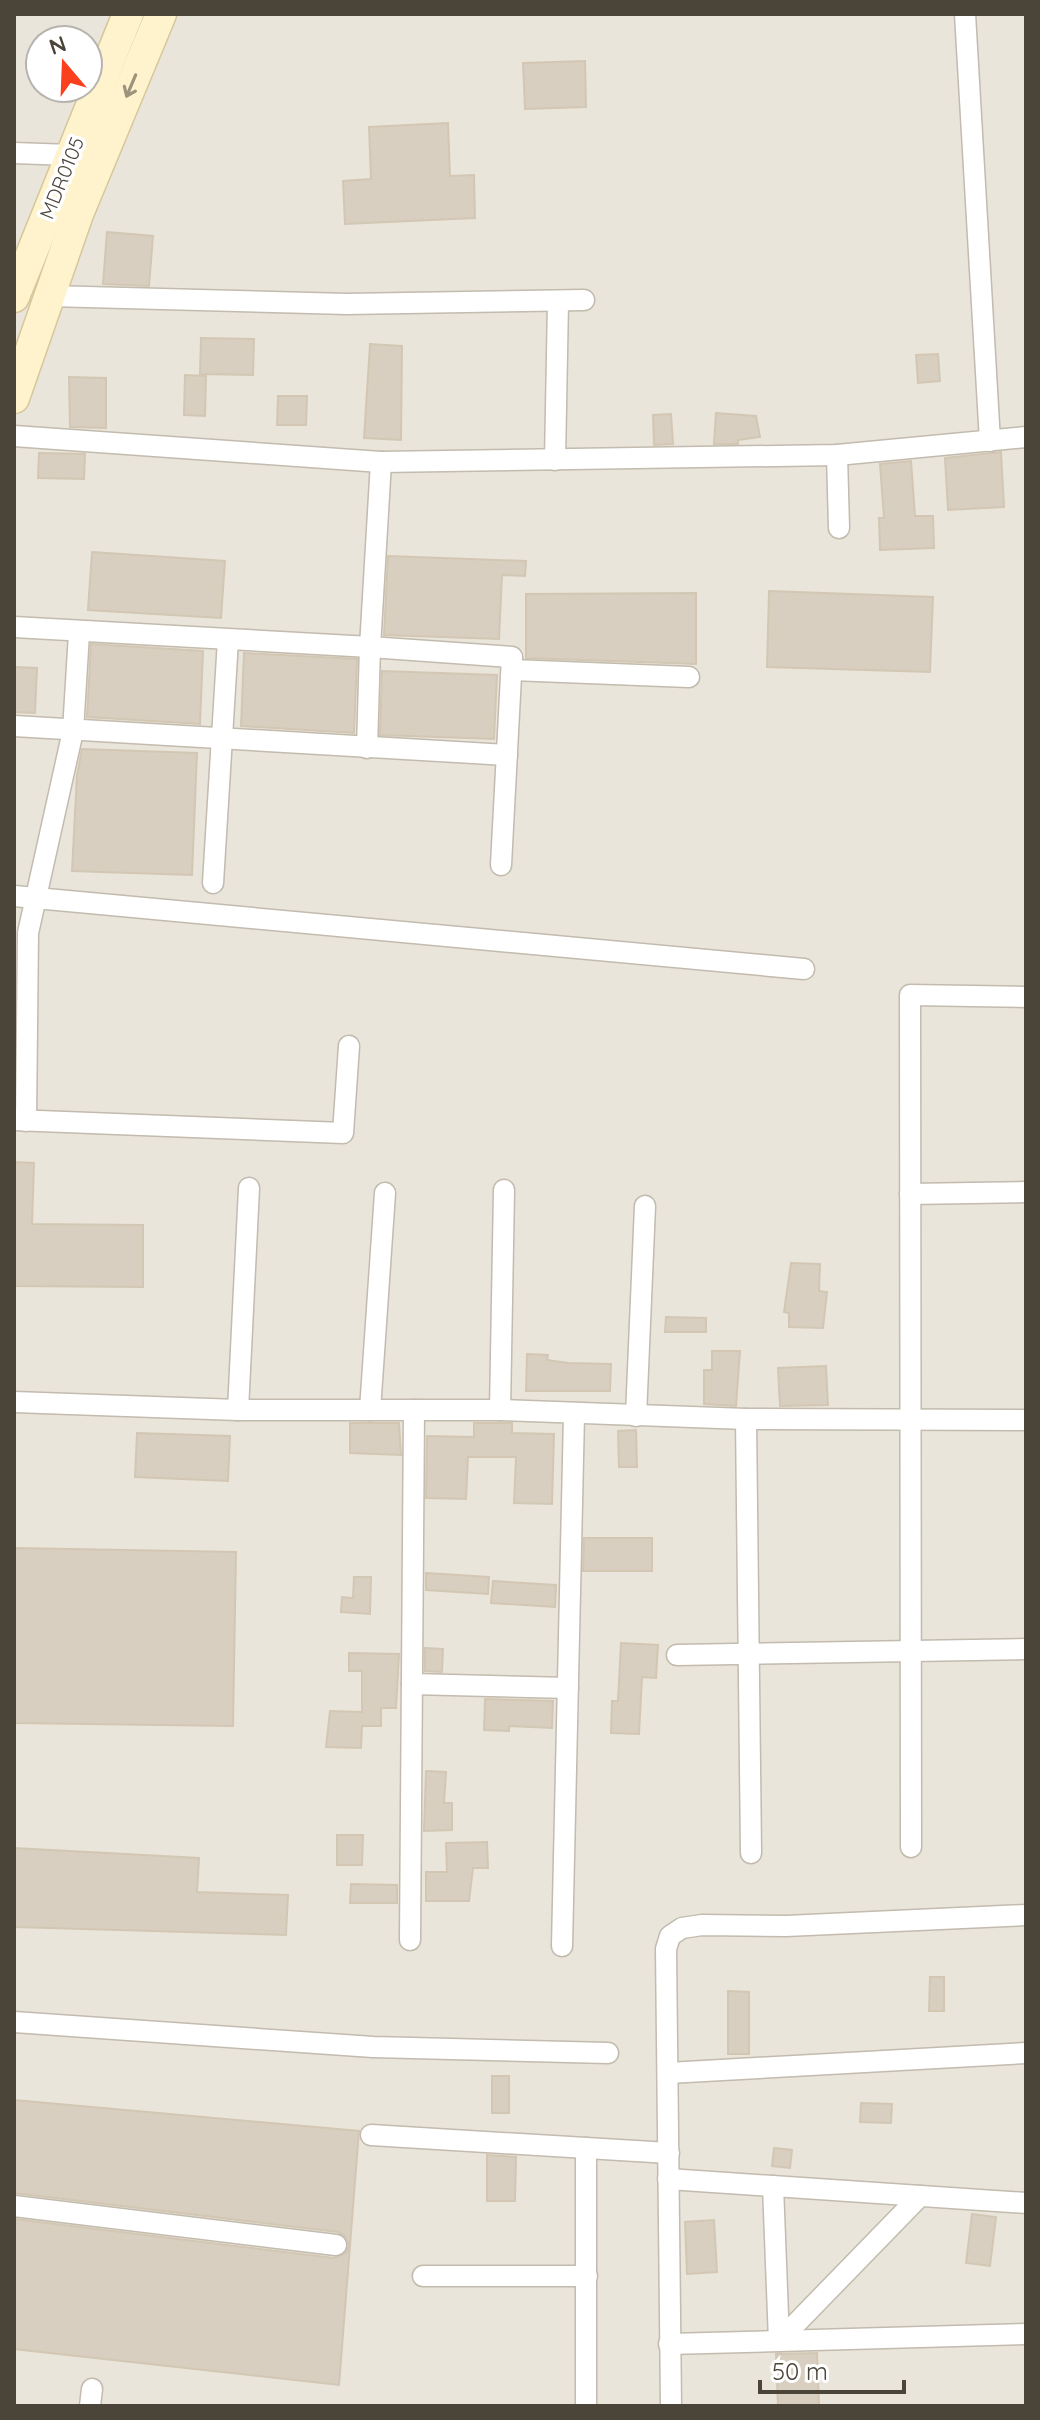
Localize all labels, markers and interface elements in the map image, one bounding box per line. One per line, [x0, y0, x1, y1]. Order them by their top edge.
north arrow [24, 24, 104, 104]
text: N [45, 29, 70, 61]
one-way arrow [123, 73, 138, 98]
street label: MDR0105 [34, 133, 89, 223]
scale bar [760, 2344, 904, 2394]
text: 50 m [772, 2356, 828, 2386]

